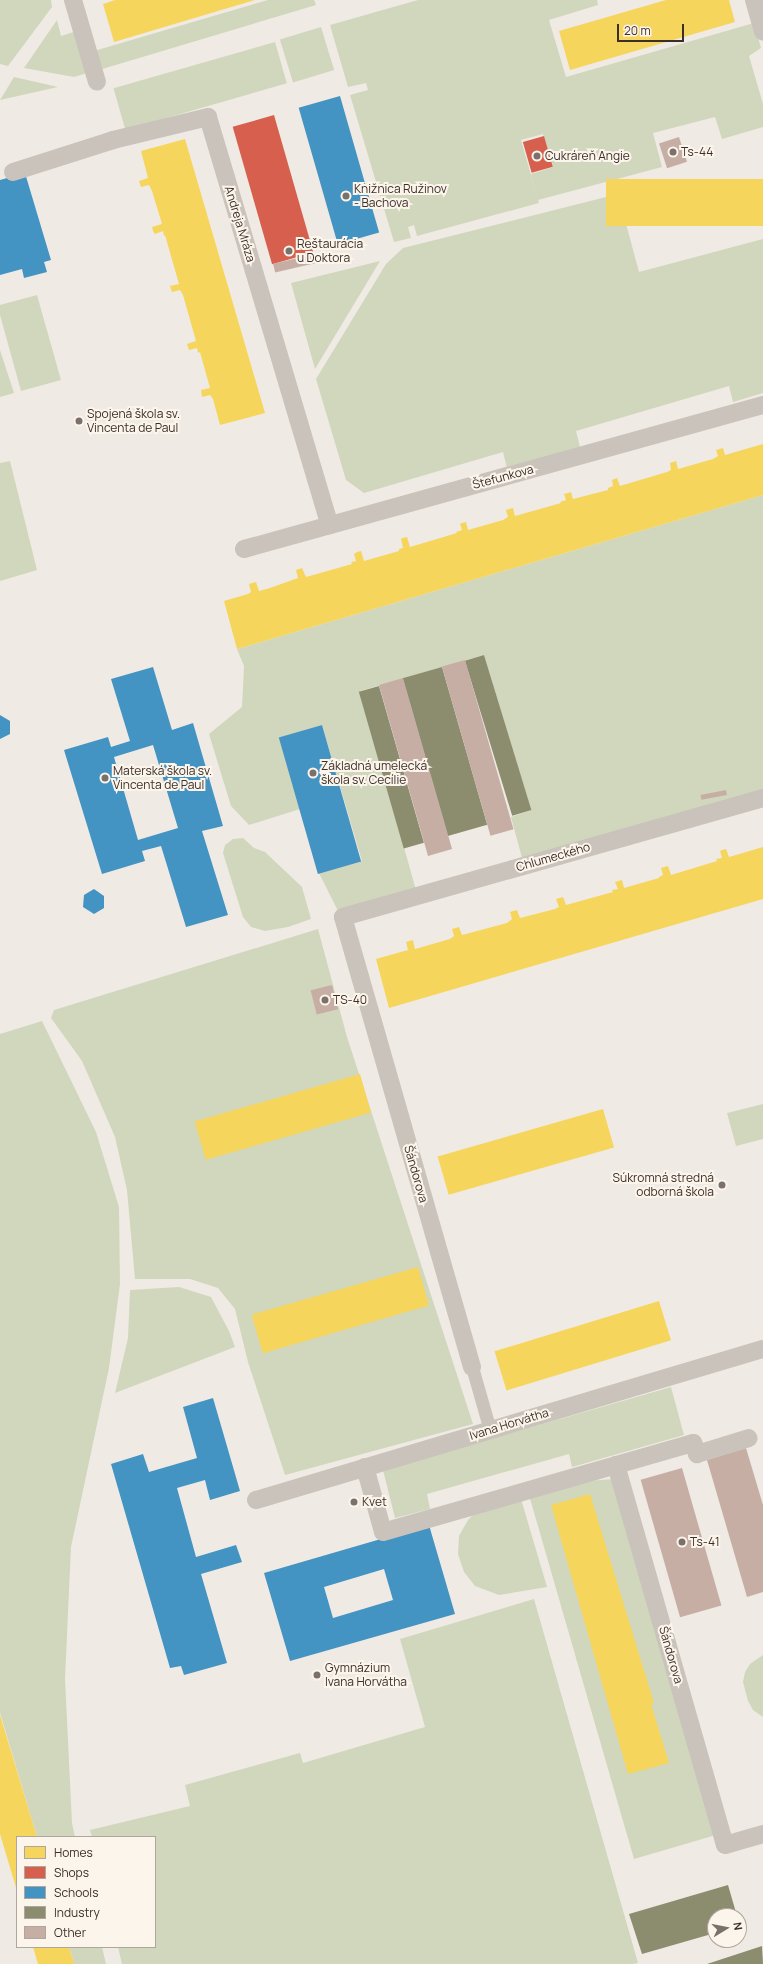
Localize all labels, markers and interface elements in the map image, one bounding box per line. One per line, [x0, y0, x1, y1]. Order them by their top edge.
scale bar [619, 16, 686, 42]
text: 20 m [624, 22, 651, 39]
place label: Ts-44 [681, 145, 713, 159]
marker: Ts-44 [668, 147, 678, 157]
place label: Cukráreň Angie [545, 149, 630, 163]
marker: Cukráreň Angie [532, 151, 542, 161]
place label: Knižnica Ružinov - Bachova [354, 182, 447, 210]
street label: Andreja Mráza [222, 184, 258, 264]
marker: Knižnica Ružinov - Bachova [341, 191, 351, 201]
place label: Reštaurácia u Doktora [297, 237, 363, 265]
marker: Reštaurácia u Doktora [284, 246, 294, 256]
place label: Spojená škola sv. Vincenta de Paul [87, 407, 180, 435]
marker: Spojená škola sv. Vincenta de Paul [74, 416, 84, 426]
street label: Štefunkova [471, 462, 535, 492]
place label: Základná umelecká škola sv. Cecílie [321, 759, 427, 787]
place label: Materská škola sv. Vincenta de Paul [113, 764, 212, 792]
marker: Základná umelecká škola sv. Cecílie [308, 768, 318, 778]
marker: Materská škola sv. Vincenta de Paul [100, 773, 110, 783]
street label: Chlumeckého [514, 840, 592, 874]
place label: TS-40 [333, 993, 367, 1007]
marker: TS-40 [320, 995, 330, 1005]
street label: Šándorova [401, 1144, 431, 1204]
place label: Súkromná stredná odborná škola [613, 1171, 714, 1199]
marker: Súkromná stredná odborná škola [717, 1180, 727, 1190]
street label: Ivana Horvátha [468, 1405, 550, 1443]
place label: Kvet [362, 1495, 387, 1509]
marker: Kvet [349, 1497, 359, 1507]
place label: Ts-41 [690, 1535, 720, 1549]
marker: Ts-41 [677, 1537, 687, 1547]
street label: Šándorova [656, 1625, 686, 1685]
place label: Gymnázium Ivana Horvátha [325, 1661, 407, 1689]
marker: Gymnázium Ivana Horvátha [312, 1670, 322, 1680]
legend [16, 1836, 156, 1948]
text: Homes [54, 1844, 93, 1861]
text: Shops [54, 1864, 89, 1881]
text: Schools [54, 1884, 98, 1901]
text: Industry [54, 1904, 100, 1921]
north arrow [707, 1908, 747, 1948]
text: N [730, 1921, 746, 1931]
text: Other [54, 1924, 86, 1941]

